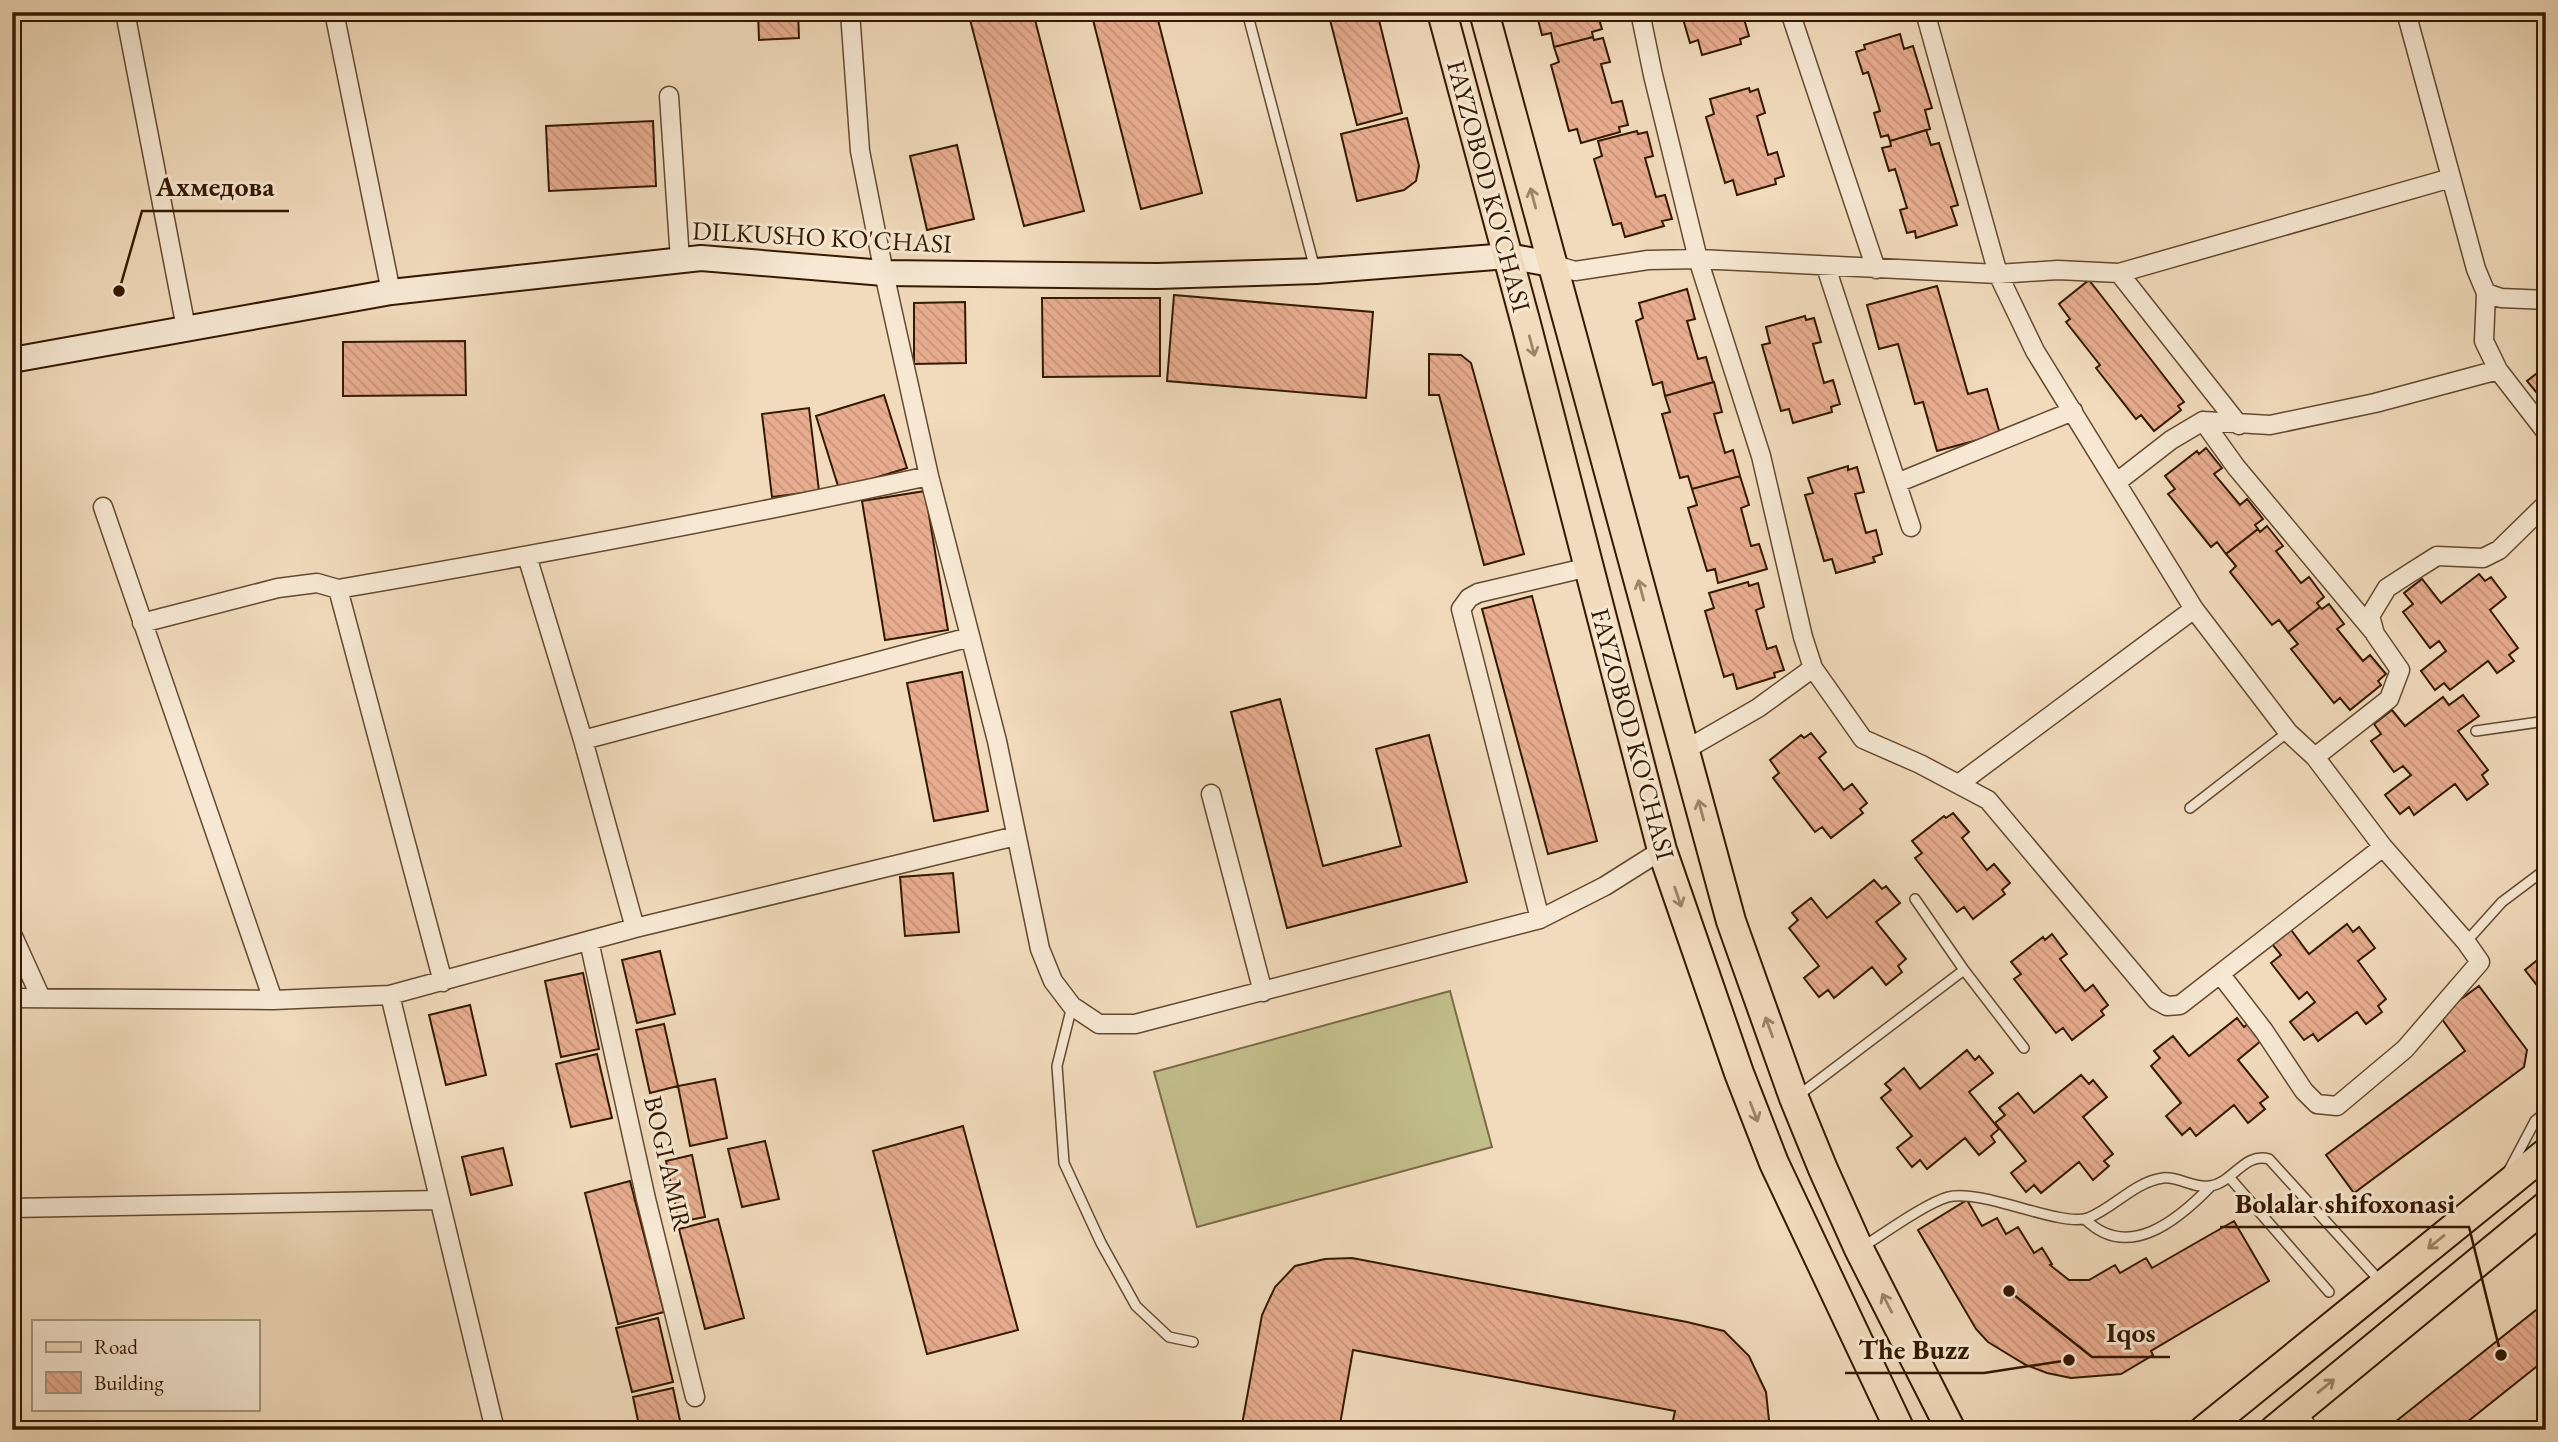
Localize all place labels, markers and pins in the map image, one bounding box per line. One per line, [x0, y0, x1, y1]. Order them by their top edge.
callout: Ахмедова [142, 162, 289, 211]
callout: Bolalar shifoxonasi [2220, 1178, 2469, 1227]
callout: Iqos [2092, 1308, 2170, 1357]
callout: The Buzz [1845, 1324, 1984, 1373]

